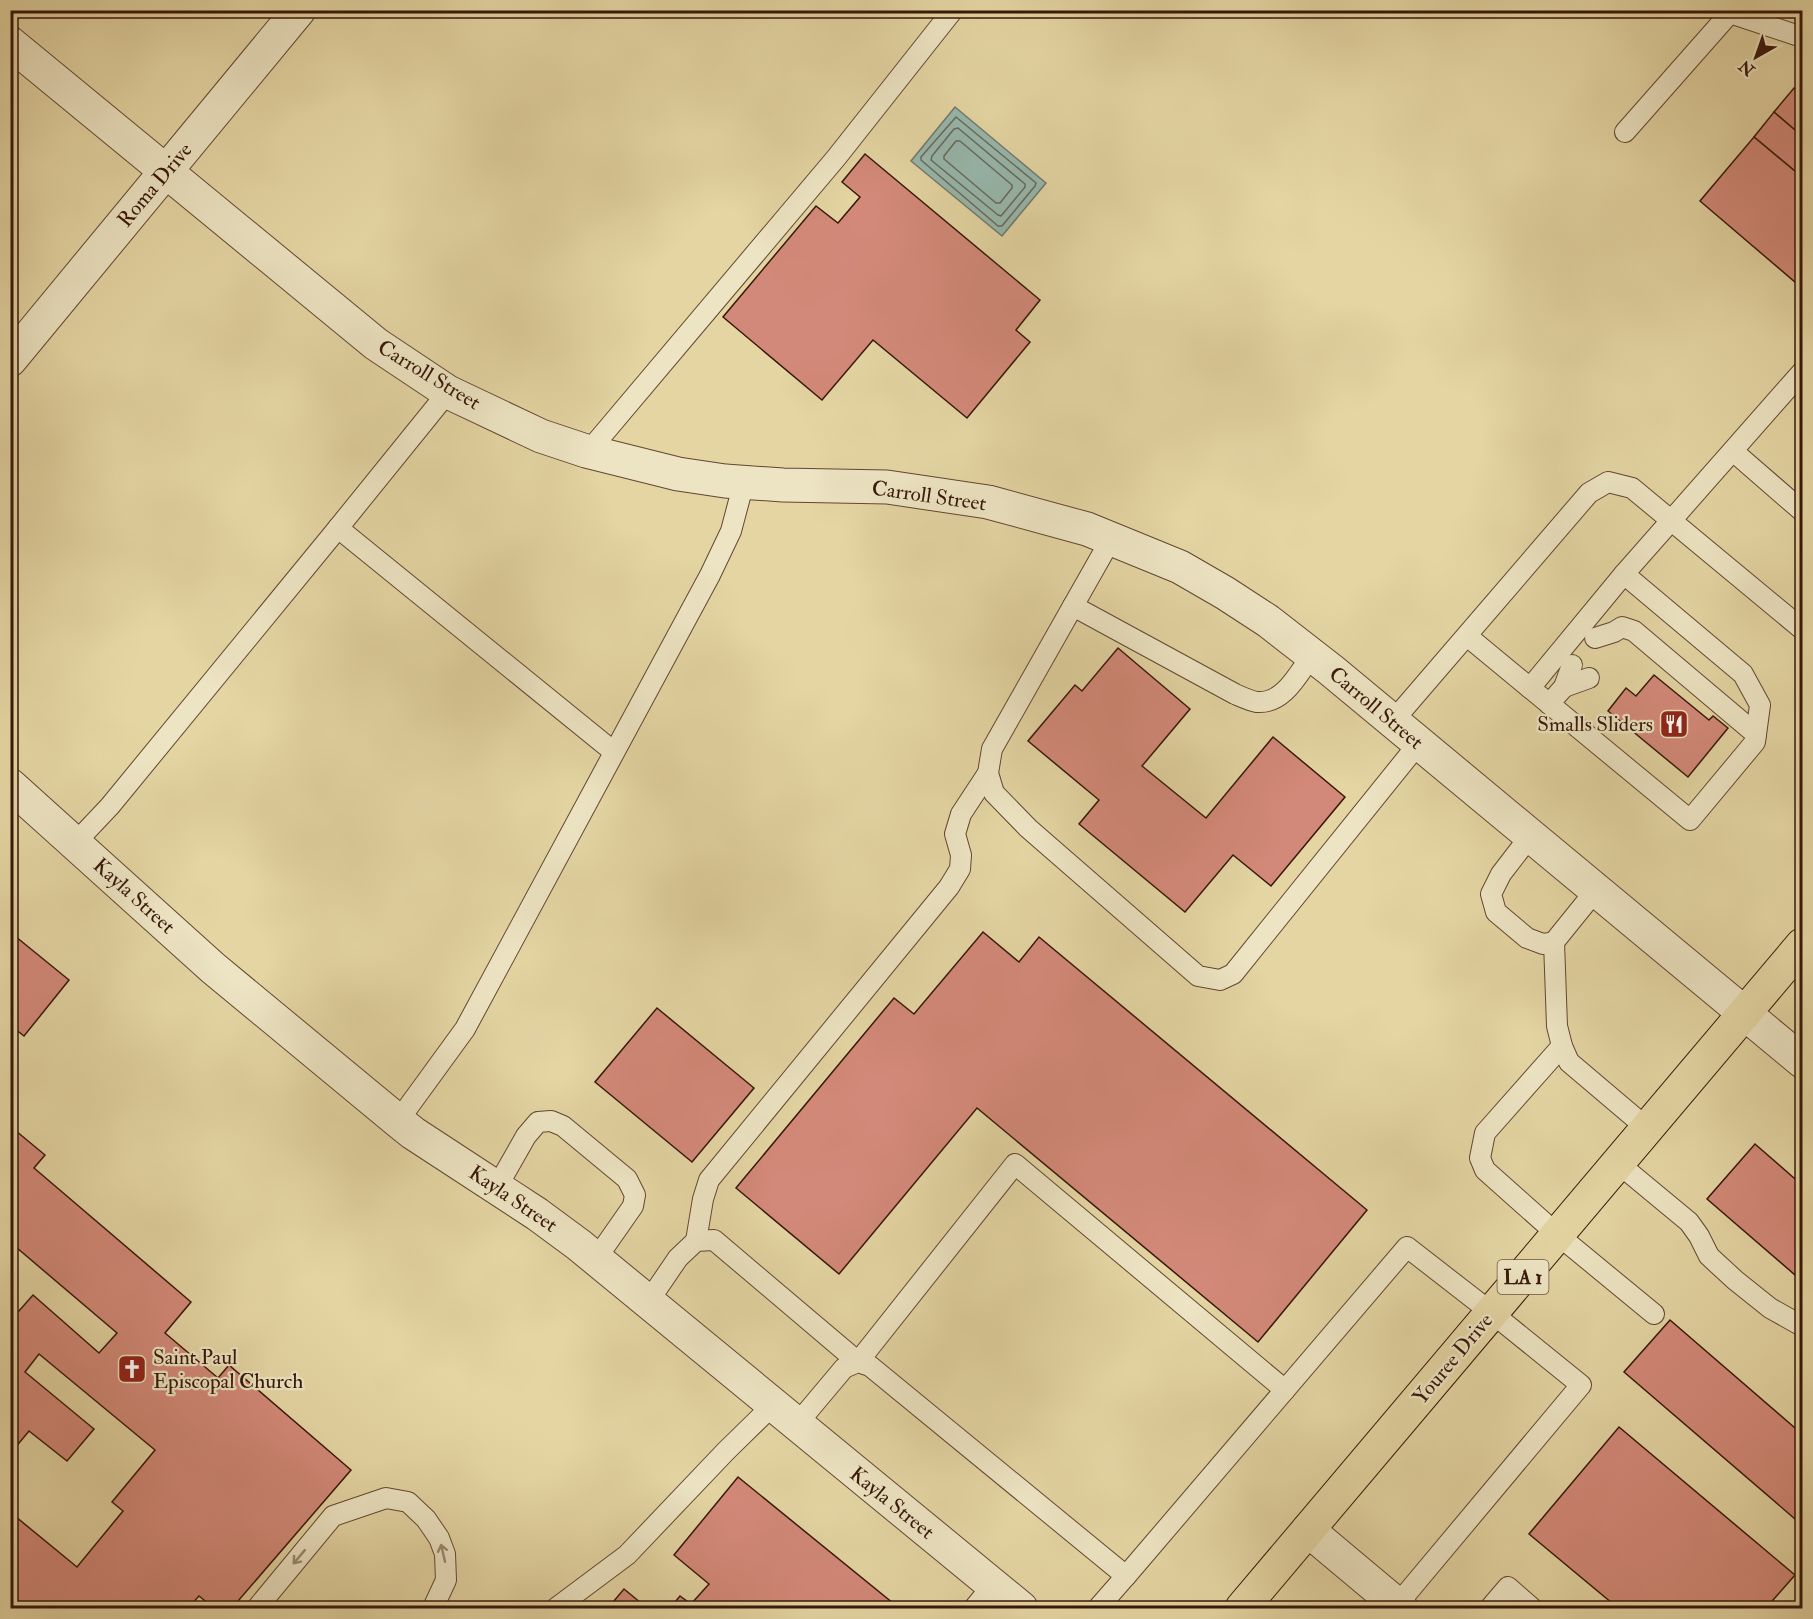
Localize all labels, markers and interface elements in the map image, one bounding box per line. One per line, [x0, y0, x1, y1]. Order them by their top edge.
north arrow [1726, 27, 1786, 87]
text: N [1735, 55, 1760, 81]
street label: Roma Drive [112, 137, 198, 233]
street label: Carroll Street [373, 334, 486, 416]
street label: Carroll Street [870, 475, 988, 517]
street label: Carroll Street [1323, 661, 1429, 756]
restaurant icon: Smalls Sliders [1658, 708, 1690, 740]
place label: Smalls Sliders [1537, 711, 1653, 738]
street label: Kayla Street [87, 852, 181, 940]
street label: Kayla Street [463, 1159, 563, 1239]
road number: LA 1 [1498, 1260, 1549, 1294]
street label: Youree Drive [1407, 1308, 1499, 1410]
place label: Saint Paul Episcopal Church [153, 1344, 303, 1395]
church icon: Saint Paul Episcopal Church [116, 1353, 148, 1385]
street label: Kayla Street [844, 1461, 940, 1545]
one-way arrow [437, 1544, 448, 1563]
one-way arrow [292, 1549, 306, 1564]

